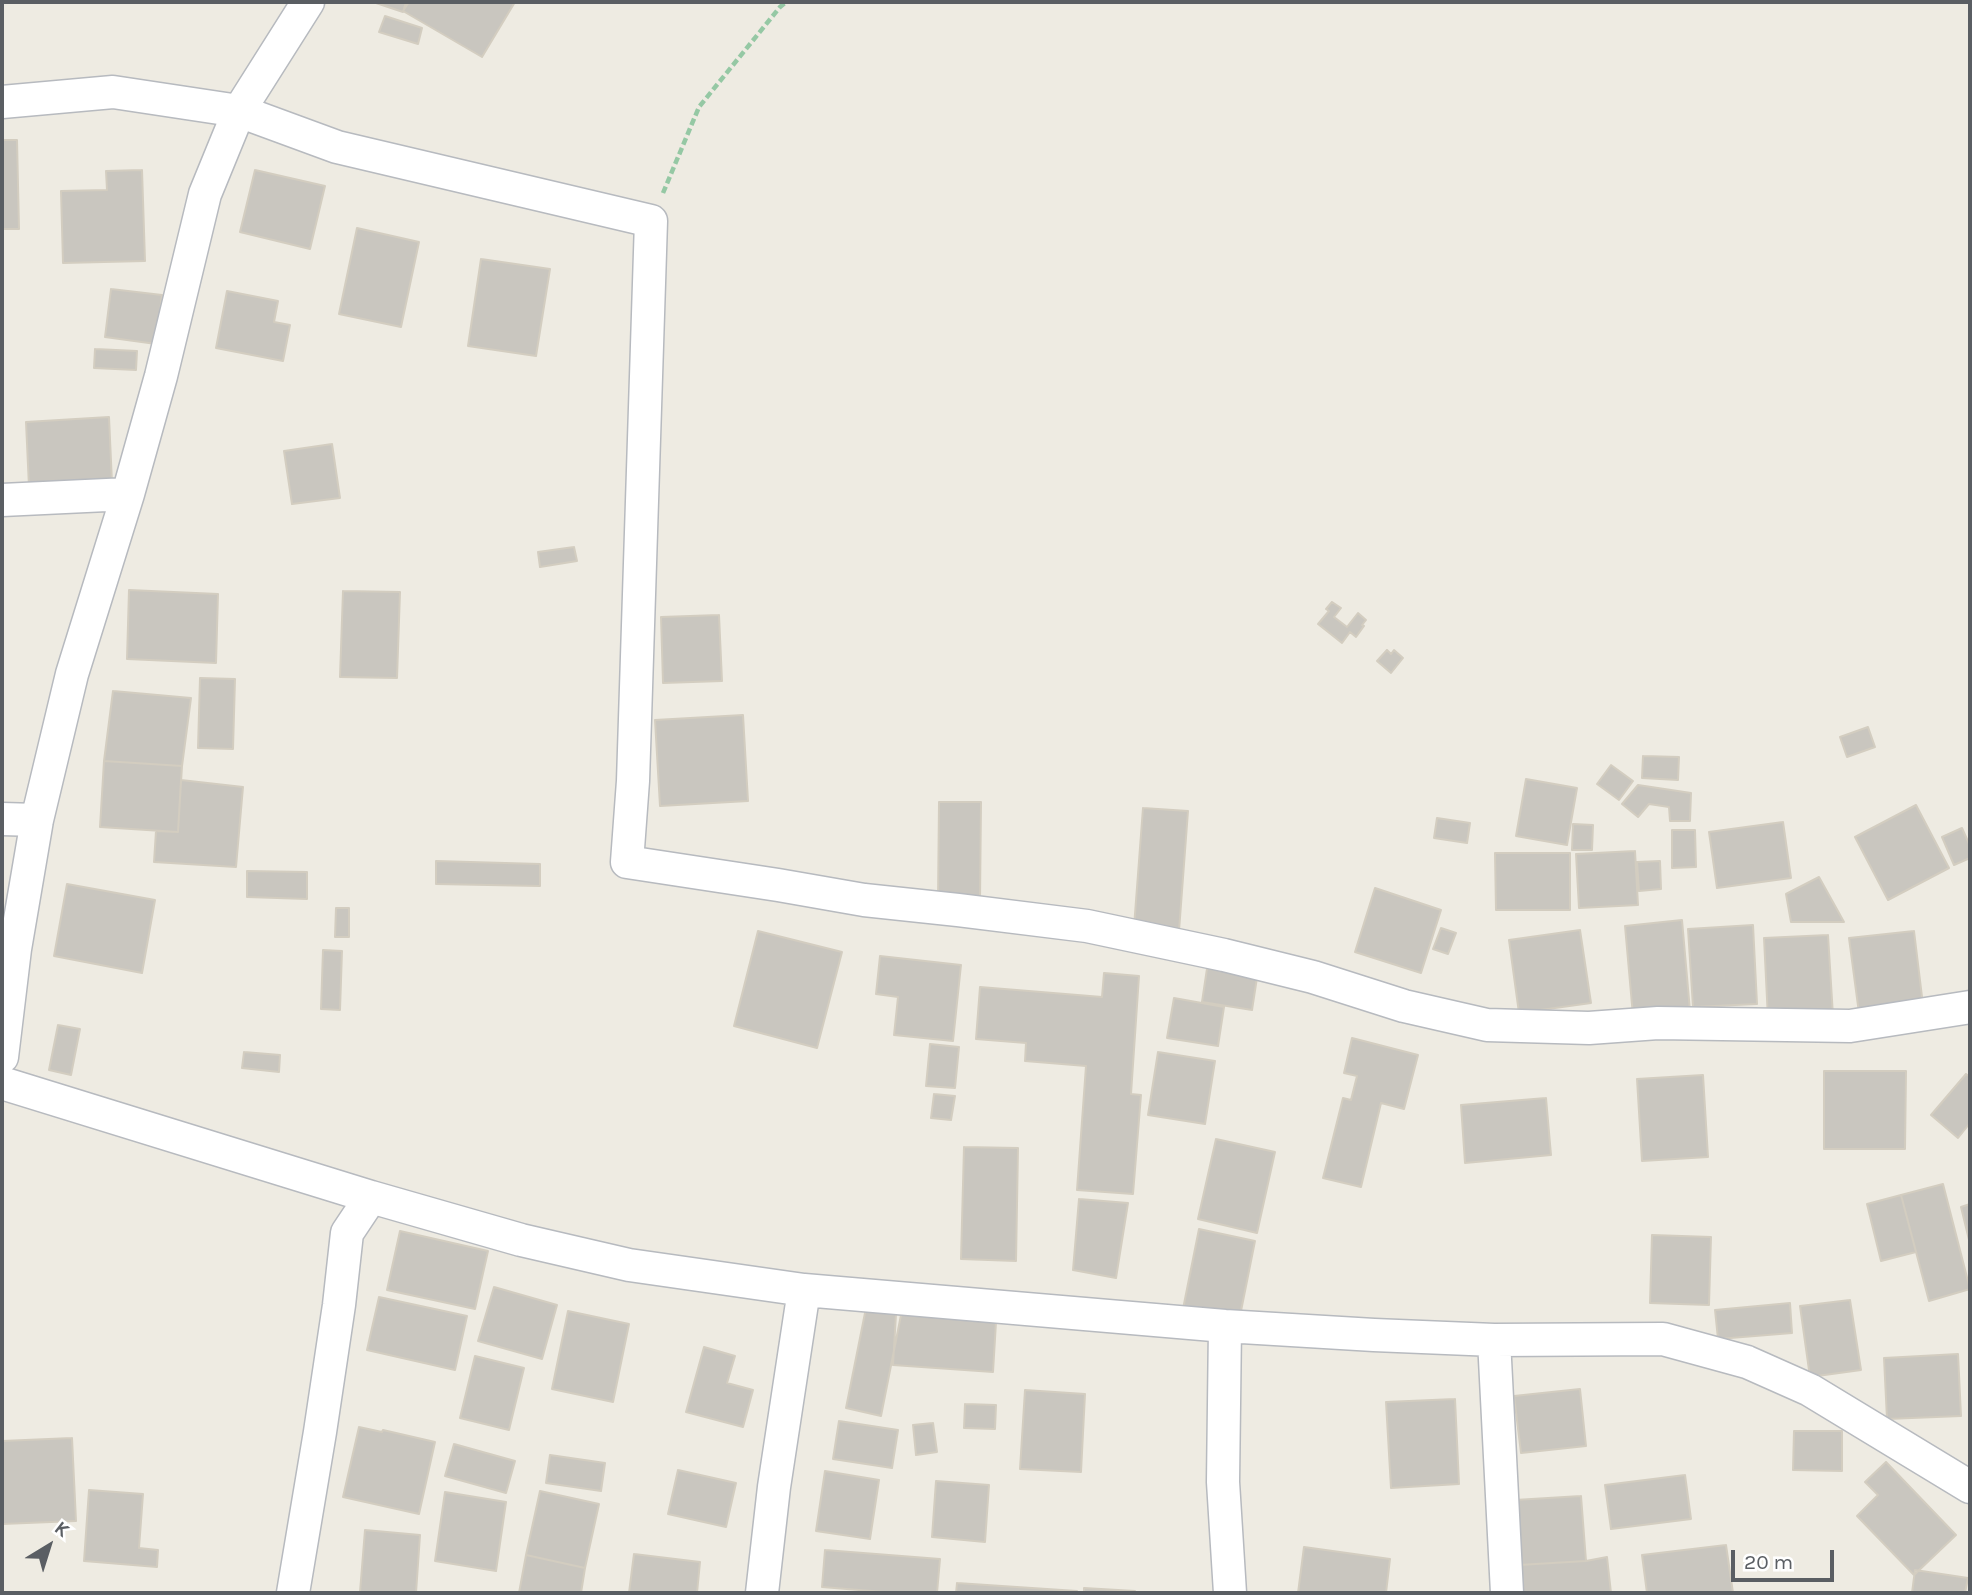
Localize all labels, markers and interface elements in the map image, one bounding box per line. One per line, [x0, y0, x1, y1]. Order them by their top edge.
north arrow [14, 1511, 84, 1581]
text: K [50, 1517, 74, 1542]
scale bar [1734, 1536, 1837, 1580]
text: 20 m [1744, 1550, 1793, 1574]

